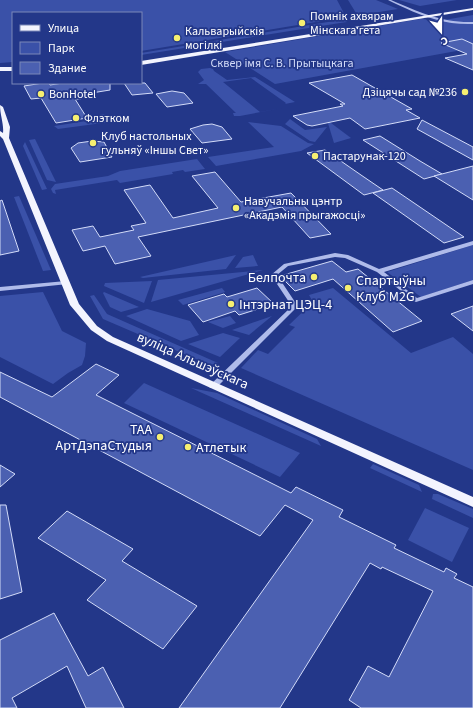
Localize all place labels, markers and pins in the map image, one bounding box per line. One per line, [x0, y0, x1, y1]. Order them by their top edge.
place label: Помнік ахвярам Мінскага гета [310, 8, 394, 39]
marker: Помнік ахвярам Мінскага гета [297, 18, 307, 28]
place label: Кальварыйскія могілкі [185, 23, 264, 54]
marker: Кальварыйскія могілкі [172, 33, 182, 43]
place label: Дзіцячы сад №236 [363, 84, 457, 101]
place label: BonHotel [49, 86, 96, 103]
marker: Дзіцячы сад №236 [460, 87, 470, 97]
marker: BonHotel [36, 89, 46, 99]
place label: Флэтком [84, 110, 130, 127]
marker: Флэтком [71, 113, 81, 123]
place label: Клуб настольных гульняў «Іншы Свет» [101, 128, 208, 159]
marker: Клуб настольных гульняў «Іншы Свет» [88, 138, 98, 148]
place label: Пастарунак-120 [323, 148, 406, 165]
marker: Пастарунак-120 [310, 151, 320, 161]
place label: Навучальны цэнтр «Акадэмія прыгажосці» [244, 193, 365, 224]
marker: Навучальны цэнтр «Акадэмія прыгажосці» [231, 203, 241, 213]
place label: Белпочта [248, 268, 306, 288]
place label: Спартыўны Клуб M2G [356, 271, 426, 307]
marker: Белпочта [309, 272, 319, 282]
marker: Спартыўны Клуб M2G [343, 283, 353, 293]
place label: Інтэрнат ЦЭЦ-4 [239, 295, 332, 315]
marker: Інтэрнат ЦЭЦ-4 [226, 299, 236, 309]
place label: ТАА АртДэпаСтудыя [56, 420, 152, 456]
marker: ТАА АртДэпаСтудыя [155, 432, 165, 442]
place label: Атлетык [196, 438, 246, 458]
marker: Атлетык [183, 442, 193, 452]

